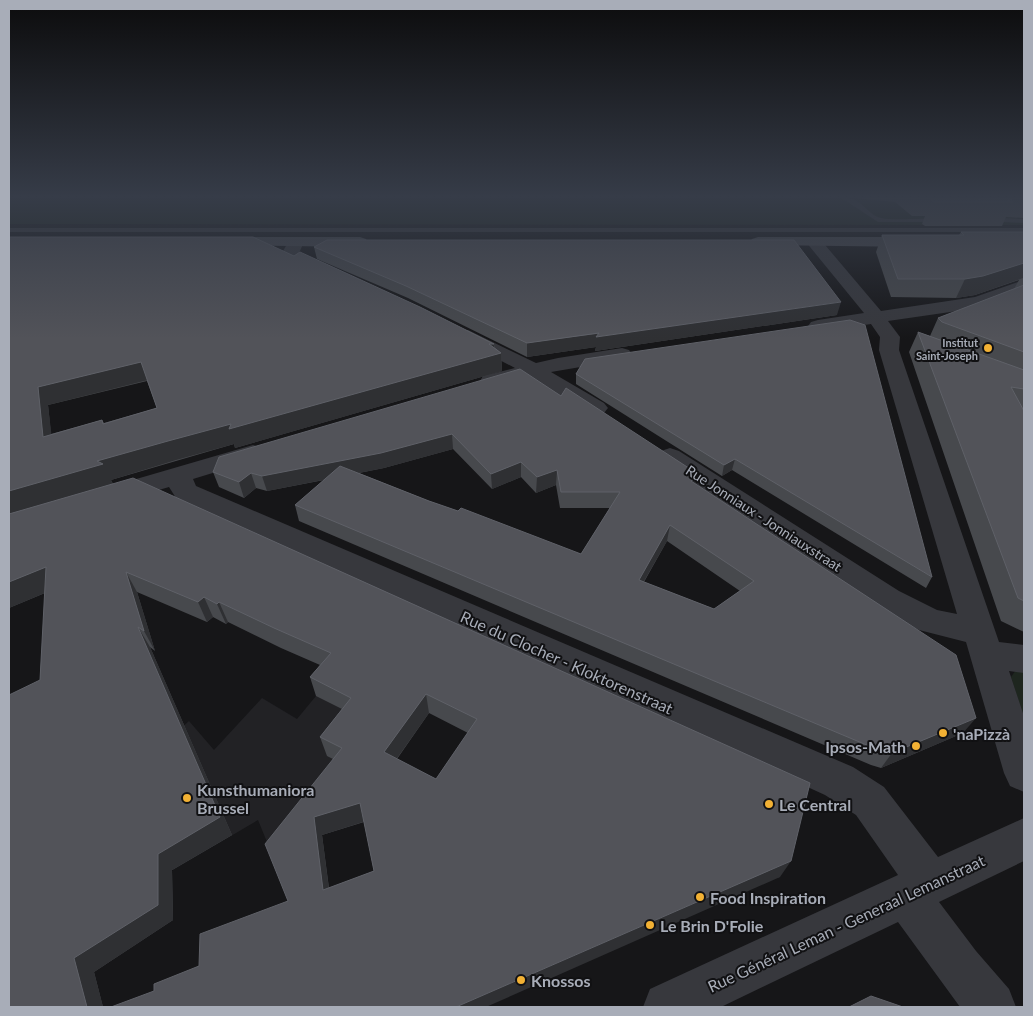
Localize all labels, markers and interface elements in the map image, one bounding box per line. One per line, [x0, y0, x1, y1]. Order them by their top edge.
place label: Institut Saint-Joseph [916, 336, 979, 362]
marker: Institut Saint-Joseph [982, 342, 994, 354]
street label: Rue Jonniaux - Jonniauxstraat [683, 461, 845, 575]
street label: Rue du Clocher - Kloktorenstraat [458, 606, 676, 718]
place label: 'naPizzà [953, 724, 1010, 743]
marker: 'naPizzà [937, 727, 949, 739]
place label: Ipsos-Math [825, 737, 906, 756]
marker: Ipsos-Math [910, 740, 922, 752]
place label: Kunsthumaniora Brussel [197, 780, 314, 817]
marker: Kunsthumaniora Brussel [181, 792, 193, 804]
place label: Le Central [779, 795, 851, 814]
marker: Le Central [763, 798, 775, 810]
street label: Rue Général Leman - Generaal Lemanstraat [705, 850, 988, 996]
place label: Food Inspiration [710, 888, 826, 907]
marker: Food Inspiration [694, 891, 706, 903]
place label: Le Brin D'Folie [660, 916, 764, 935]
marker: Le Brin D'Folie [644, 919, 656, 931]
place label: Knossos [531, 971, 590, 990]
marker: Knossos [515, 974, 527, 986]

